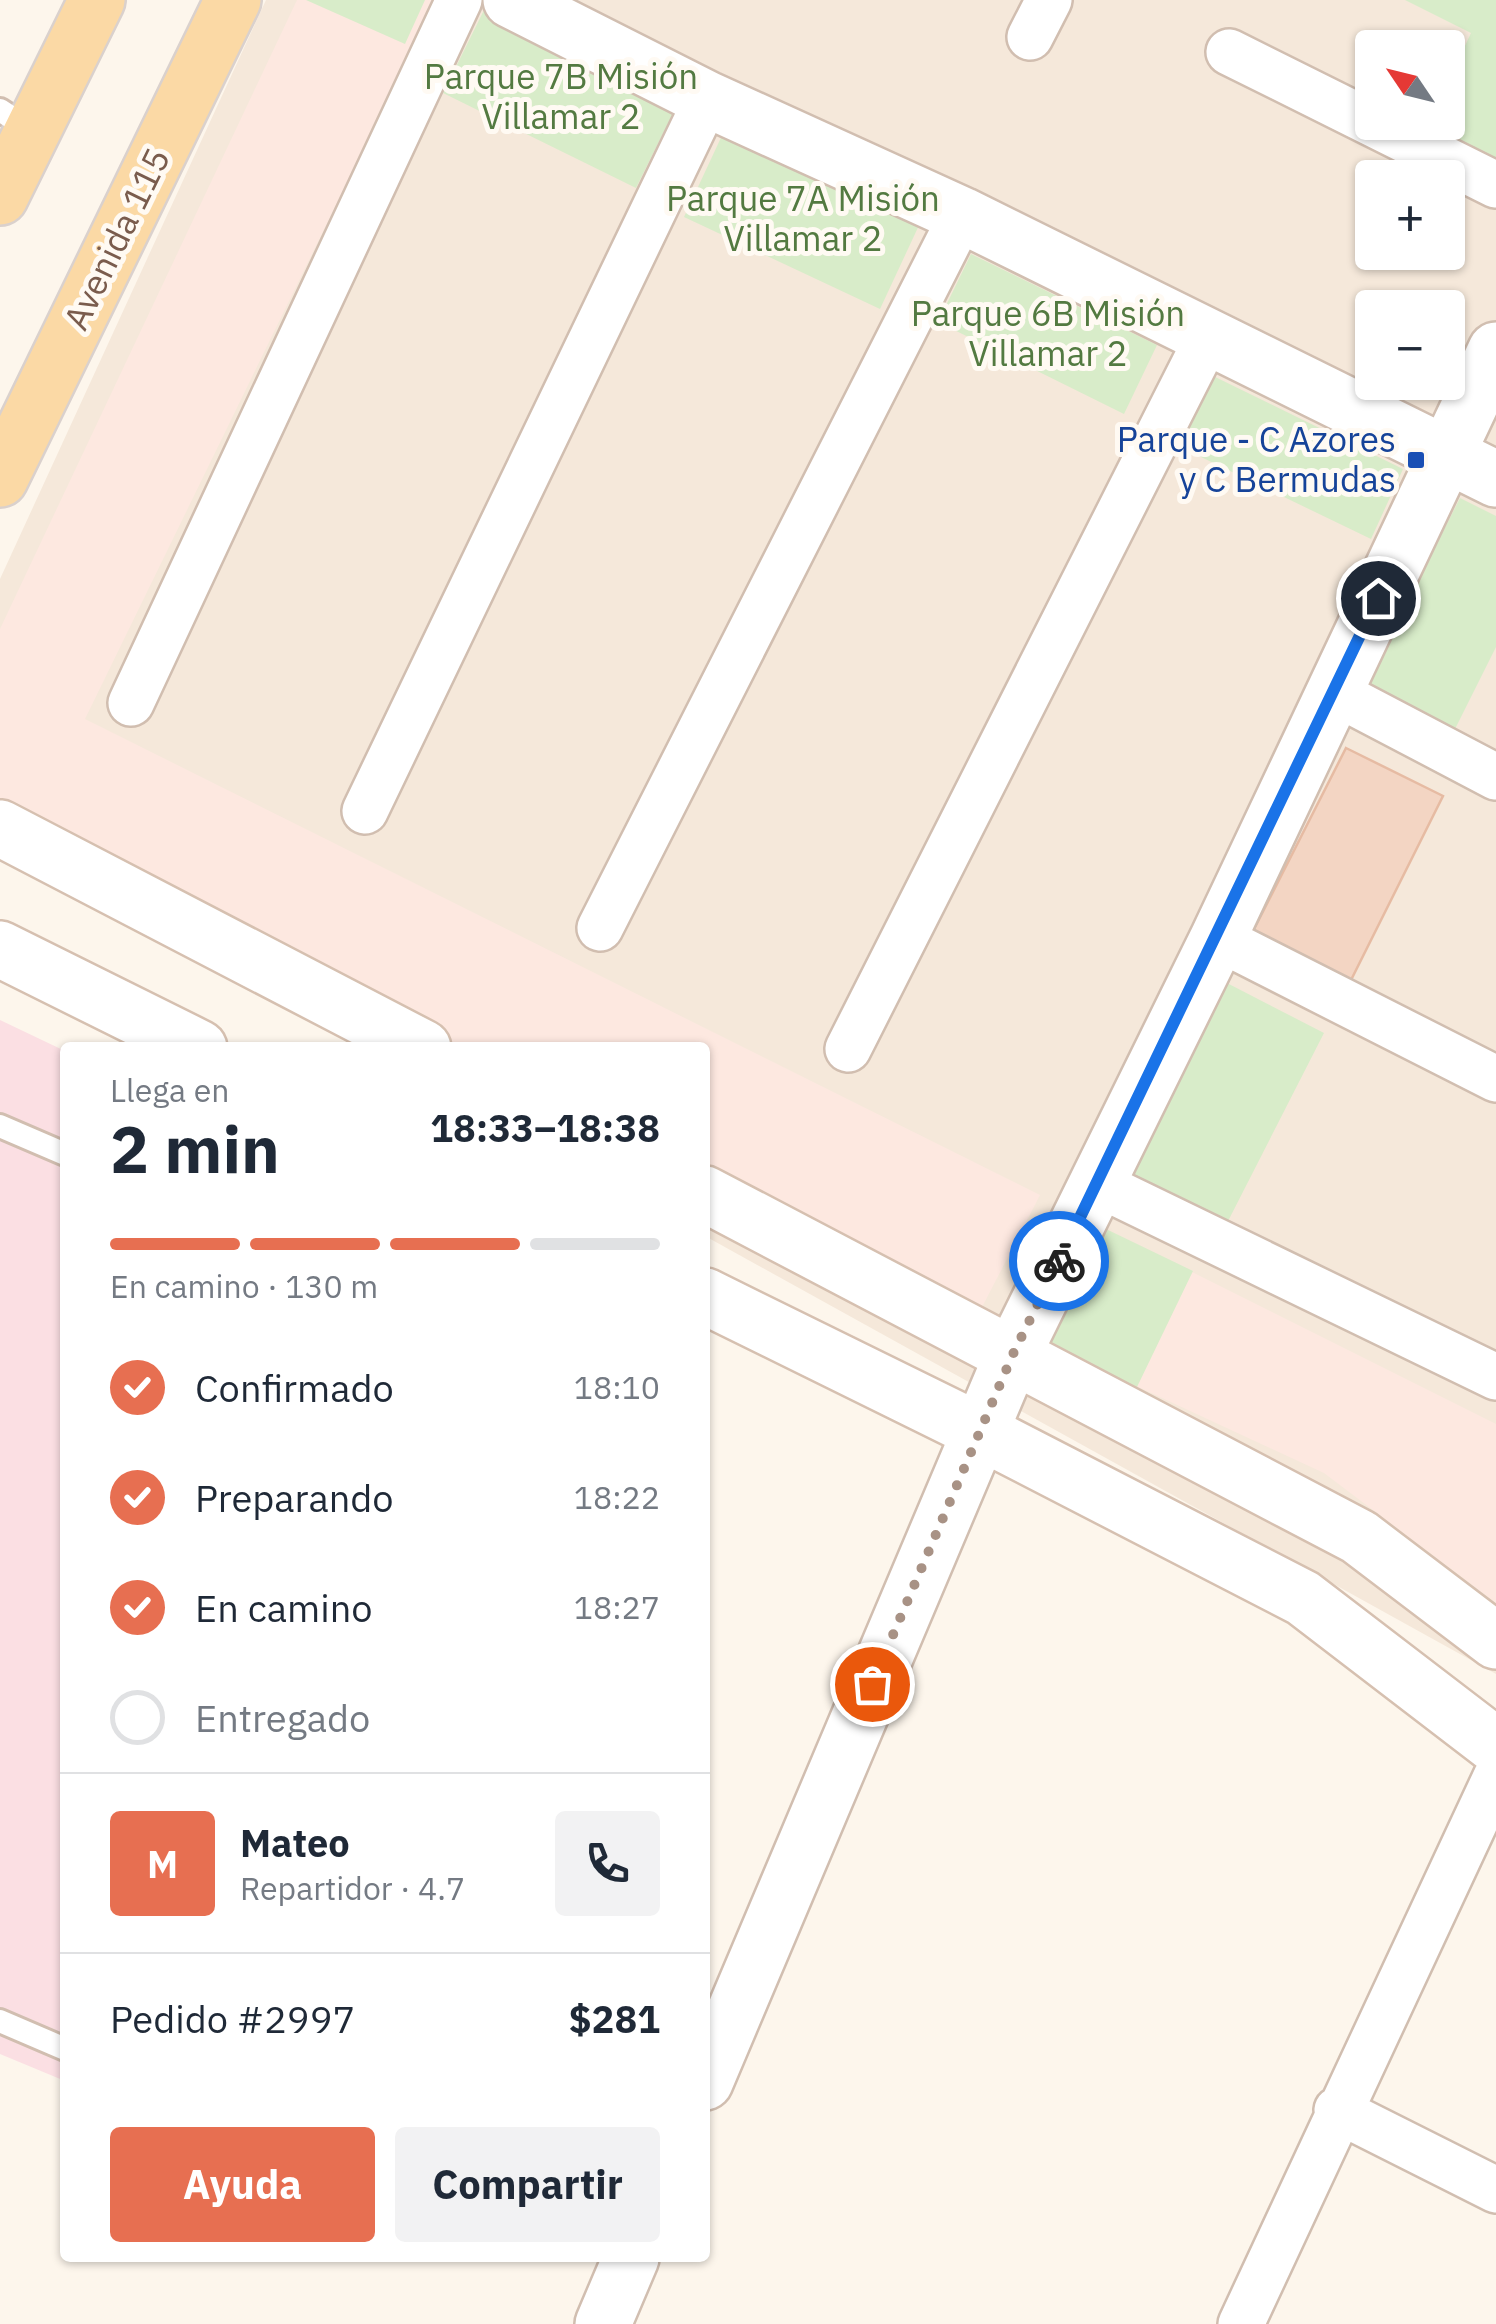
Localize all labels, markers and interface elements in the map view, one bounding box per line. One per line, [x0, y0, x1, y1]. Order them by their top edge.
north arrow [1355, 30, 1465, 140]
map controls [1355, 30, 1465, 400]
park label: Parque 7B Misión Villamar 2 [424, 53, 698, 139]
street label: Avenida 115 [52, 140, 180, 337]
button: + [1355, 160, 1465, 270]
park label: Parque 7A Misión Villamar 2 [666, 175, 940, 261]
park label: Parque 6B Misión Villamar 2 [911, 290, 1185, 376]
button: − [1355, 290, 1465, 400]
place label: Parque - C Azores y C Bermudas [1117, 416, 1396, 502]
marker: Parque - C Azores y C Bermudas [1405, 449, 1427, 471]
pin [1336, 556, 1421, 641]
icon: home [1351, 571, 1406, 626]
text: Llega en [110, 1069, 230, 1111]
text: 18:33–18:38 [430, 1103, 660, 1152]
text: 2 min [110, 1106, 280, 1191]
courier [1009, 1211, 1109, 1311]
icon: bike [1032, 1234, 1087, 1289]
text: En camino · 130 m [110, 1265, 378, 1307]
icon: check [110, 1360, 165, 1415]
text: Confirmado [195, 1363, 394, 1412]
text: 18:10 [574, 1366, 660, 1408]
icon: check [110, 1470, 165, 1525]
text: Preparando [195, 1473, 394, 1522]
text: 18:22 [574, 1476, 660, 1518]
icon: check [110, 1580, 165, 1635]
text: En camino [195, 1583, 373, 1632]
text: 18:27 [574, 1586, 660, 1628]
pin [830, 1642, 915, 1727]
icon: bag [845, 1657, 900, 1712]
text: Entregado [195, 1693, 370, 1742]
button: phone [555, 1811, 660, 1916]
text: Mateo [240, 1818, 350, 1867]
text: M [147, 1839, 178, 1888]
text: Repartidor · 4.7 [240, 1867, 465, 1909]
text: Pedido #2997 [110, 1994, 355, 2043]
text: $281 [569, 1994, 660, 2043]
button: Ayuda [110, 2127, 375, 2242]
button: Compartir [395, 2127, 660, 2242]

